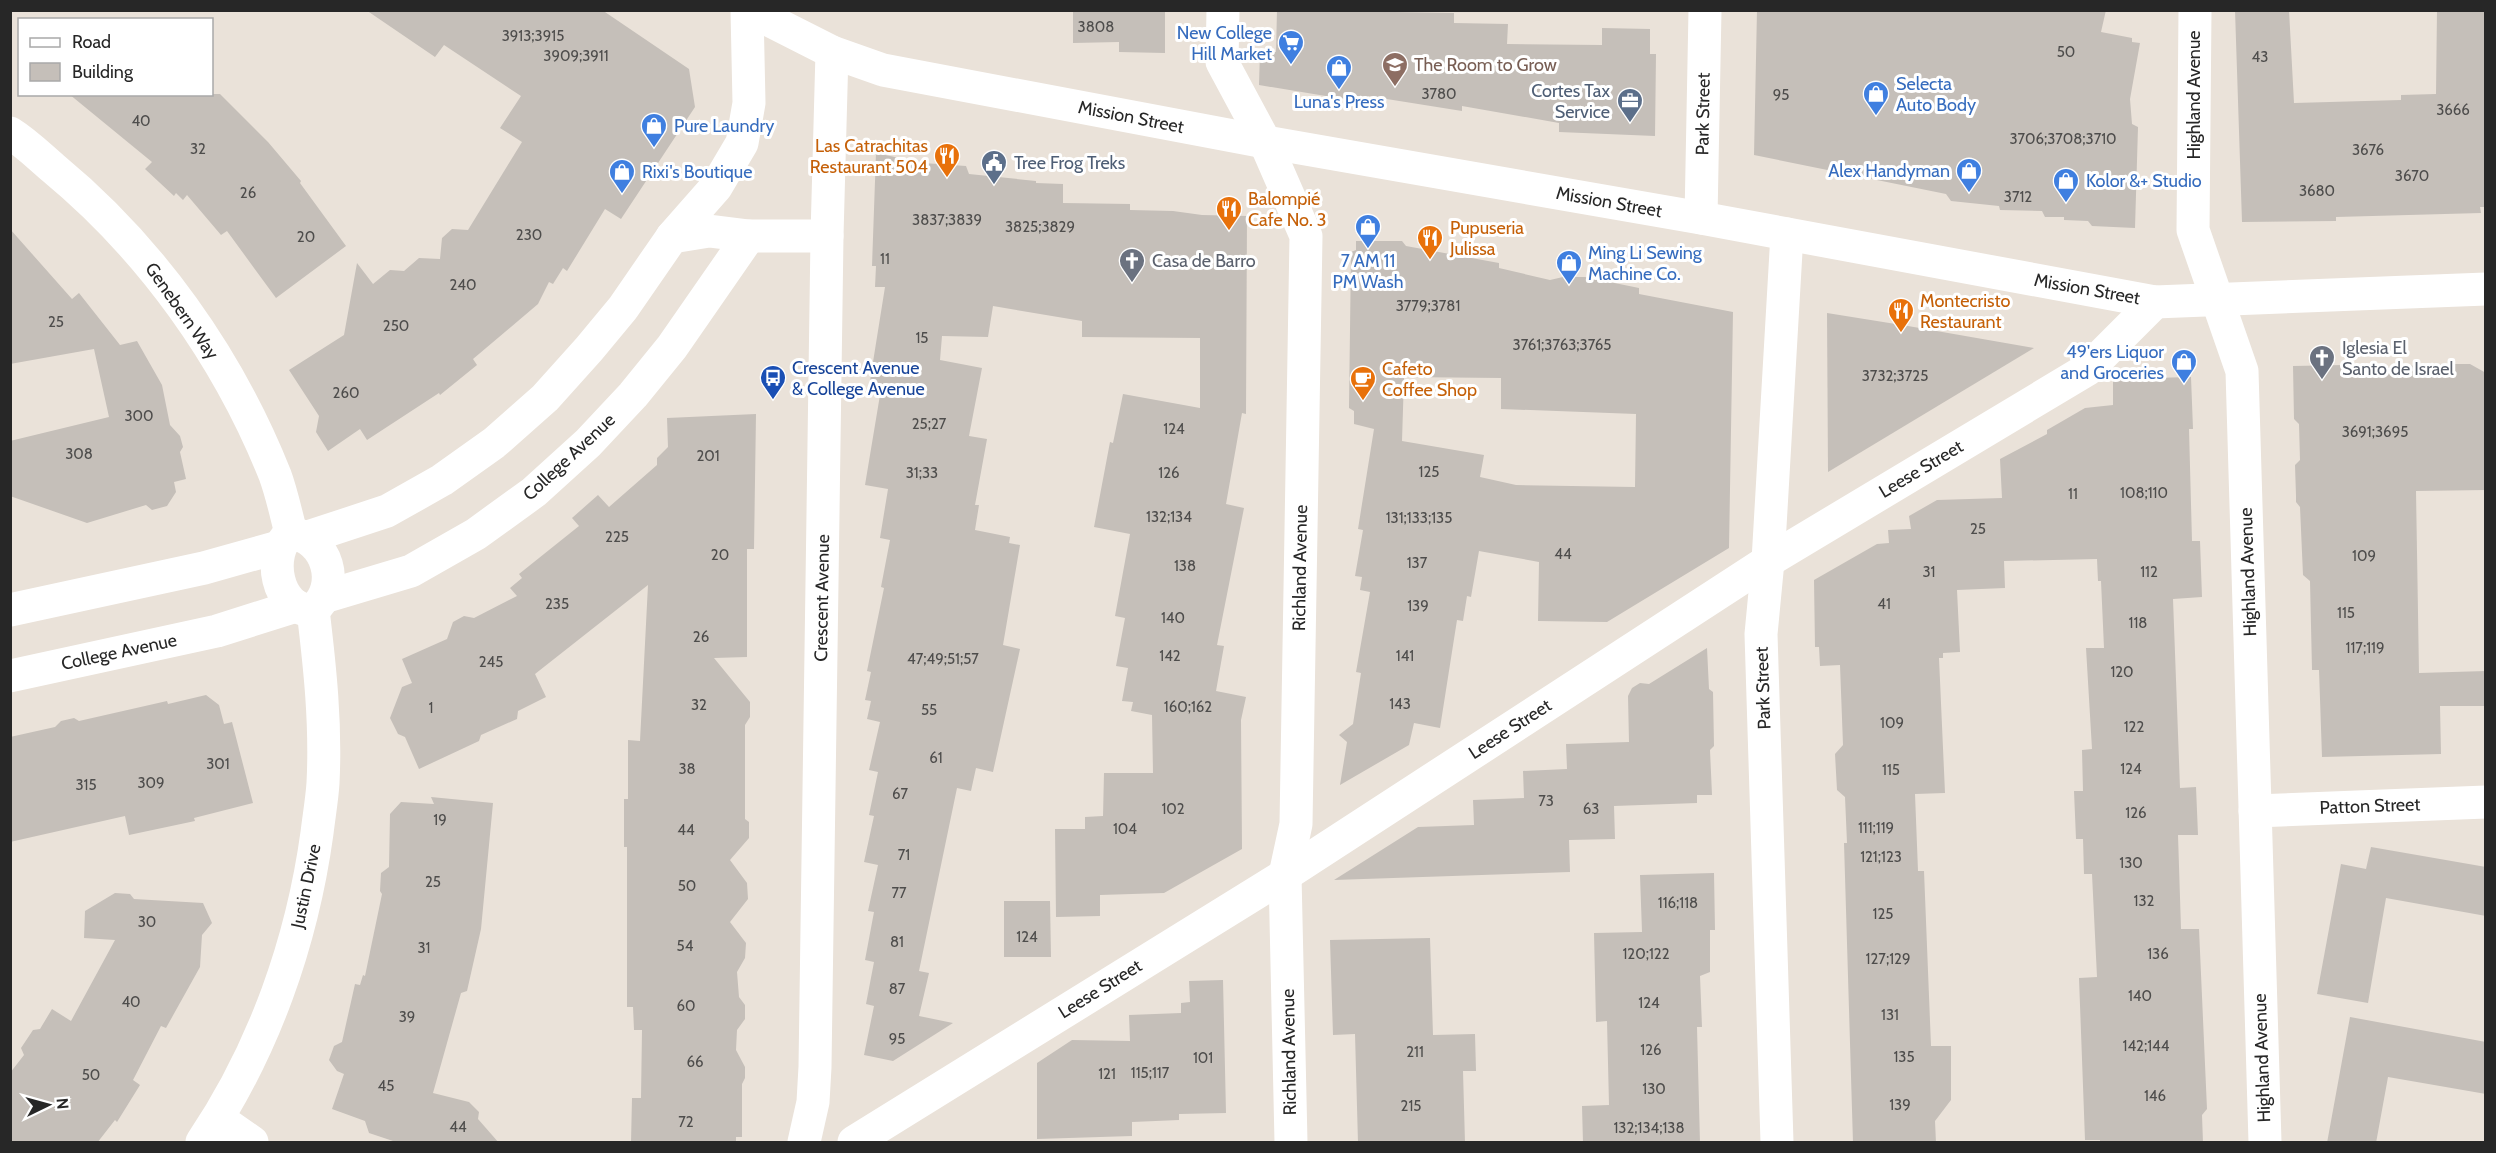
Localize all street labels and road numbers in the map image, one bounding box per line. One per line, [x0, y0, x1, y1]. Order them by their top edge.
street label: Highland Avenue [2183, 30, 2205, 160]
street label: Park Street [1691, 72, 1715, 156]
street label: Mission Street [1076, 96, 1186, 138]
street label: Mission Street [1554, 182, 1664, 222]
street label: Genebern Way [141, 258, 223, 364]
street label: Mission Street [2032, 269, 2142, 309]
street label: College Avenue [518, 409, 620, 505]
street label: Leese Street [1875, 435, 1967, 503]
street label: Richland Avenue [1288, 505, 1312, 631]
street label: Highland Avenue [2235, 507, 2261, 637]
street label: Crescent Avenue [810, 534, 834, 662]
street label: College Avenue [59, 629, 179, 675]
street label: Park Street [1751, 646, 1775, 730]
street label: Leese Street [1464, 694, 1556, 764]
street label: Patton Street [2319, 793, 2421, 819]
street label: Justin Drive [286, 842, 326, 931]
street label: Leese Street [1054, 955, 1146, 1023]
street label: Richland Avenue [1277, 989, 1301, 1115]
street label: Highland Avenue [2249, 993, 2275, 1123]

